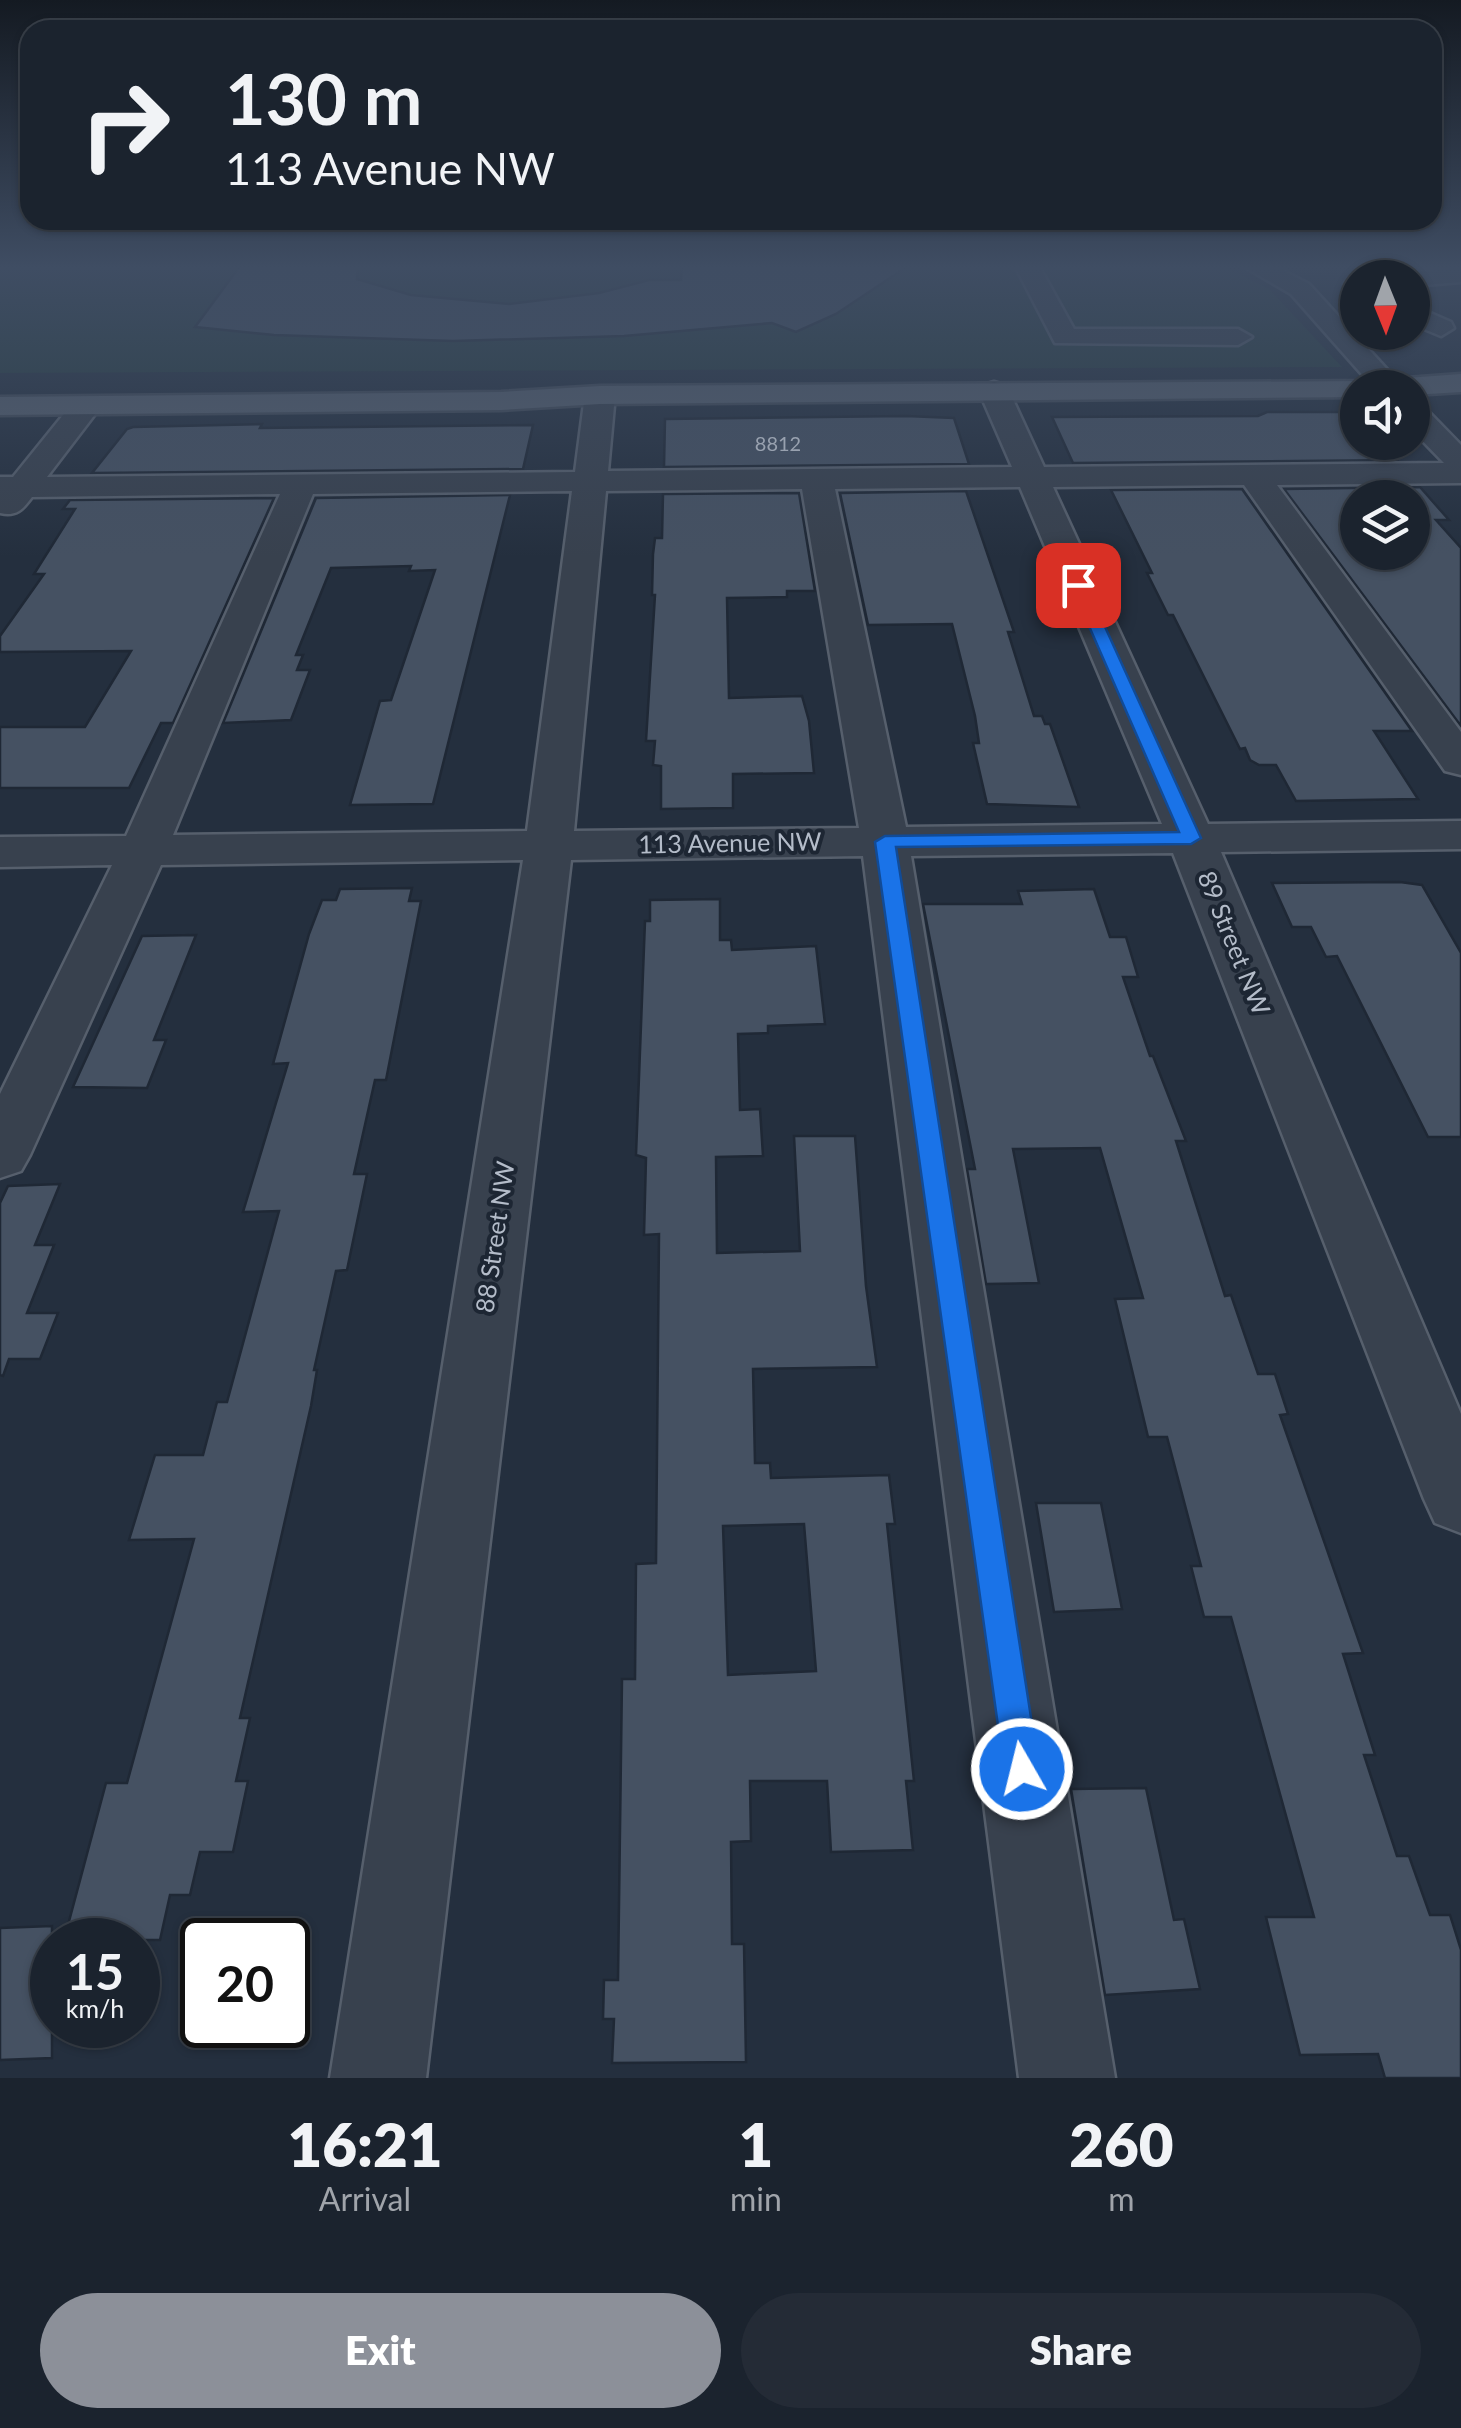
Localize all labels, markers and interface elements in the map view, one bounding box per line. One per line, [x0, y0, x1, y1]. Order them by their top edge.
text: 130 m [225, 56, 422, 140]
icon: right [60, 60, 190, 190]
text: 113 Avenue NW [225, 141, 555, 195]
north arrow [1340, 260, 1430, 350]
map controls [1340, 260, 1430, 570]
button: sound [1340, 370, 1430, 460]
house number: 8812 [755, 431, 801, 455]
button: layers [1340, 480, 1430, 570]
pin [1036, 543, 1121, 628]
icon: arrive [1051, 558, 1106, 613]
street label: 113 Avenue NW [638, 825, 822, 859]
street label: 89 Street NW [1192, 866, 1277, 1019]
street label: 88 Street NW [469, 1159, 519, 1315]
position arrow [970, 1717, 1074, 1821]
speed limit sign: 20 [180, 1918, 310, 2048]
text: 15 [66, 1941, 124, 2001]
text: km/h [66, 1993, 124, 2023]
text: 16:21 [287, 2108, 443, 2180]
text: 1 [738, 2108, 773, 2180]
text: 260 [1069, 2108, 1174, 2180]
text: Arrival [319, 2179, 411, 2218]
text: min [730, 2179, 782, 2218]
text: m [1108, 2179, 1135, 2218]
button: Exit [40, 2293, 721, 2408]
button: Share [741, 2293, 1421, 2408]

